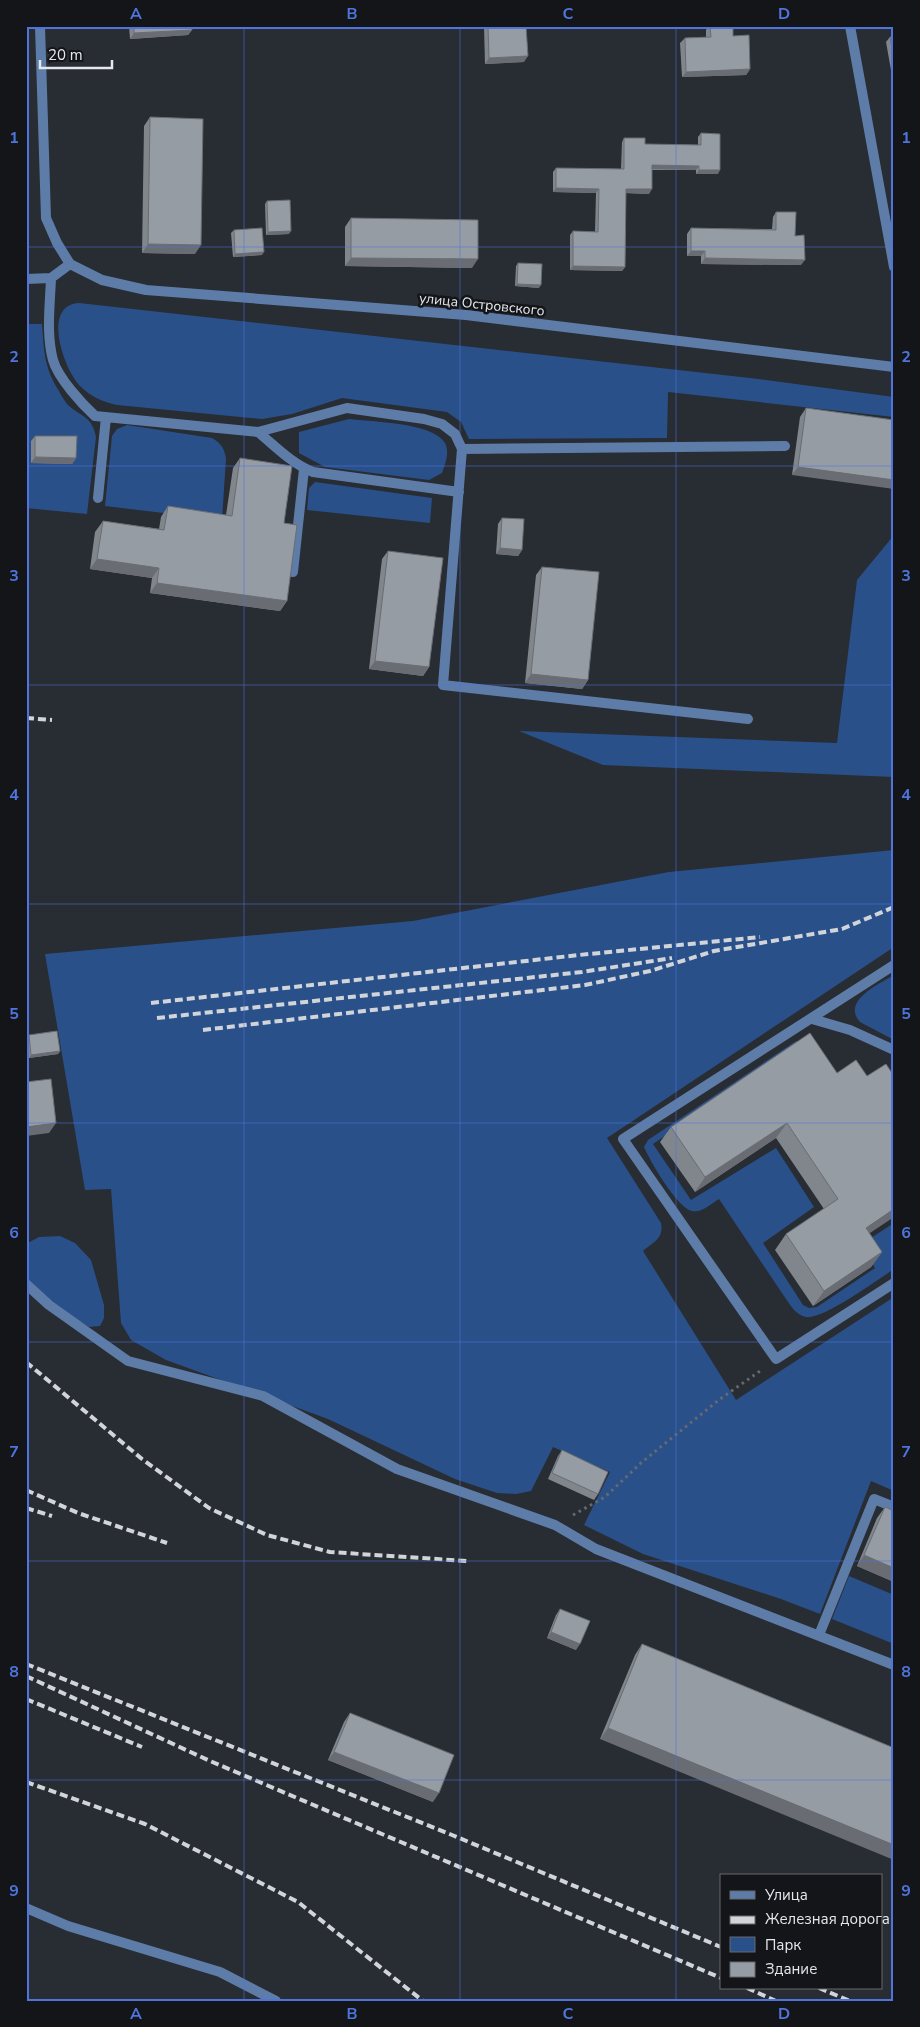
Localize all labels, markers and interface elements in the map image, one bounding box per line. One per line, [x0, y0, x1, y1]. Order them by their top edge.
text: A [130, 3, 142, 25]
text: B [346, 3, 358, 25]
text: C [563, 3, 574, 25]
text: D [778, 3, 790, 25]
scale bar [40, 38, 112, 70]
text: 20 m [48, 45, 83, 65]
text: 1 [9, 127, 19, 149]
text: 1 [901, 127, 911, 149]
street label: улица Островского [418, 288, 546, 321]
text: 2 [9, 346, 19, 368]
text: 2 [901, 346, 911, 368]
text: 3 [9, 565, 19, 587]
text: 3 [901, 565, 911, 587]
text: 4 [9, 784, 19, 806]
text: 4 [901, 784, 911, 806]
text: 5 [9, 1003, 19, 1025]
text: 5 [901, 1003, 911, 1025]
text: 6 [9, 1222, 19, 1244]
text: 6 [901, 1222, 911, 1244]
text: 7 [9, 1441, 19, 1463]
text: 7 [901, 1441, 911, 1463]
text: 8 [9, 1661, 19, 1683]
text: 8 [901, 1661, 911, 1683]
legend [720, 1874, 882, 1990]
text: 9 [9, 1880, 19, 1902]
text: 9 [901, 1880, 911, 1902]
text: Улица [764, 1885, 808, 1905]
text: Железная дорога [765, 1909, 890, 1929]
text: Парк [765, 1935, 801, 1955]
text: Здание [765, 1959, 817, 1979]
text: A [130, 2003, 142, 2025]
text: B [346, 2003, 358, 2025]
text: C [563, 2003, 574, 2025]
text: D [778, 2003, 790, 2025]

